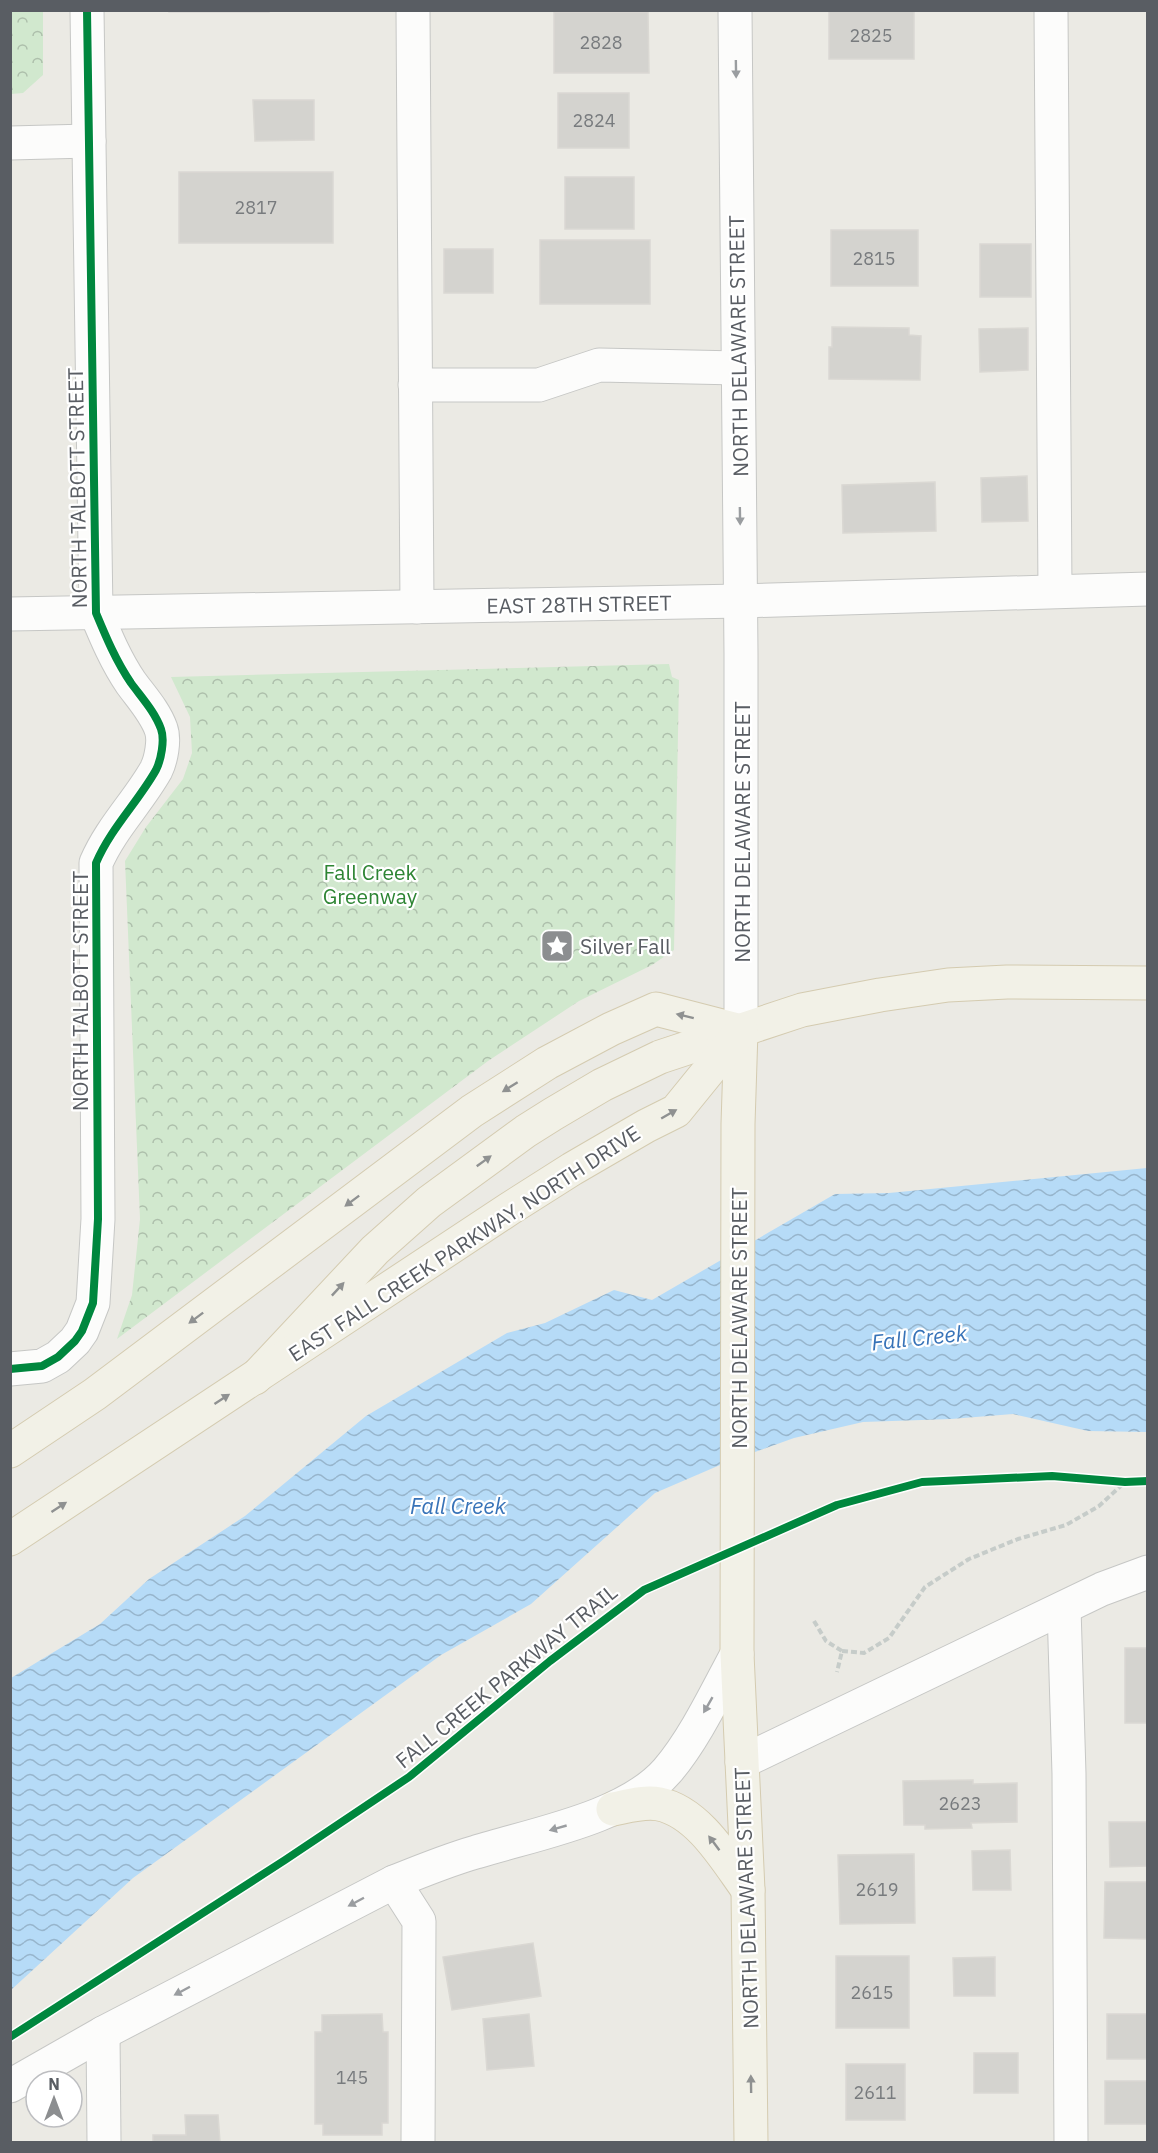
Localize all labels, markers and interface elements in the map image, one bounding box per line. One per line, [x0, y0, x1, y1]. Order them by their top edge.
house number: 2825 [849, 24, 893, 47]
house number: 2828 [579, 31, 623, 54]
one-way arrow [731, 59, 741, 78]
house number: 2824 [572, 109, 616, 132]
house number: 2817 [234, 196, 278, 219]
street label: NORTH DELAWARE STREET [722, 215, 754, 477]
house number: 2815 [852, 247, 896, 270]
street label: NORTH TALBOTT STREET [61, 367, 93, 609]
one-way arrow [735, 506, 745, 525]
street label: EAST 28TH STREET [486, 588, 672, 620]
street label: NORTH DELAWARE STREET [728, 701, 756, 963]
park label: Fall Creek Greenway [323, 858, 418, 910]
street label: NORTH TALBOTT STREET [66, 871, 94, 1111]
place icon: Silver Fall [539, 928, 575, 964]
place label: Silver Fall [580, 932, 671, 960]
one-way arrow [675, 1011, 694, 1021]
one-way arrow [502, 1081, 518, 1092]
one-way arrow [661, 1108, 677, 1119]
street label: EAST FALL CREEK PARKWAY, NORTH DRIVE [283, 1118, 645, 1368]
one-way arrow [476, 1155, 492, 1167]
street label: NORTH DELAWARE STREET [725, 1187, 753, 1449]
one-way arrow [345, 1195, 361, 1207]
one-way arrow [331, 1282, 345, 1297]
one-way arrow [189, 1312, 205, 1324]
water label: Fall Creek [870, 1318, 969, 1356]
one-way arrow [214, 1394, 230, 1405]
water label: Fall Creek [410, 1491, 506, 1520]
one-way arrow [51, 1501, 67, 1513]
street label: FALL CREEK PARKWAY TRAIL [389, 1578, 623, 1774]
one-way arrow [703, 1697, 714, 1713]
street label: NORTH DELAWARE STREET [727, 1767, 765, 2029]
house number: 2623 [938, 1792, 982, 1815]
one-way arrow [549, 1824, 567, 1833]
one-way arrow [708, 1835, 720, 1850]
house number: 2619 [855, 1878, 899, 1901]
one-way arrow [347, 1897, 364, 1907]
house number: 2615 [850, 1981, 894, 2004]
one-way arrow [174, 1986, 191, 1996]
house number: 145 [336, 2066, 368, 2089]
north arrow [24, 2069, 84, 2129]
text: N [48, 2074, 60, 2094]
one-way arrow [746, 2075, 755, 2094]
house number: 2611 [853, 2081, 897, 2104]

